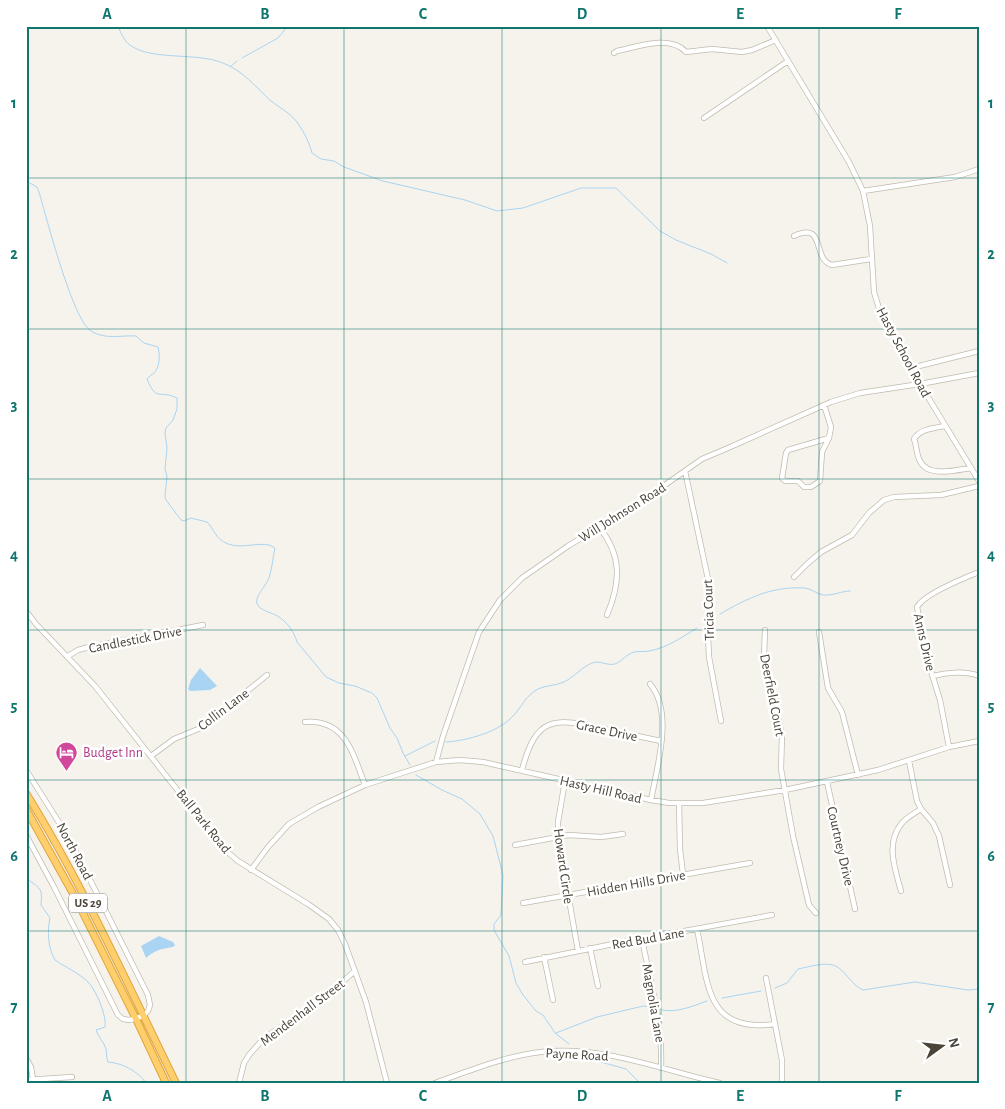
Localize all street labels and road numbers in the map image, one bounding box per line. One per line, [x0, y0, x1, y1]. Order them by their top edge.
street label: Hasty School Road [873, 305, 933, 400]
street label: Will Johnson Road [577, 480, 669, 545]
street label: Tricia Court [701, 579, 717, 641]
street label: Anns Drive [911, 612, 937, 672]
street label: Candlestick Drive [88, 624, 183, 656]
street label: Deerfield Court [757, 653, 787, 738]
street label: Collin Lane [196, 686, 252, 733]
street label: Grace Drive [575, 718, 639, 744]
street label: Hasty Hill Road [558, 774, 643, 806]
street label: Ball Park Road [173, 787, 233, 856]
street label: Courtney Drive [824, 805, 856, 887]
street label: North Road [53, 821, 95, 882]
street label: Howard Circle [551, 828, 575, 905]
street label: Hidden Hills Drive [586, 868, 687, 900]
road number: US 29 [69, 894, 107, 912]
street label: Red Bud Lane [611, 926, 685, 952]
street label: Magnolia Lane [639, 963, 667, 1044]
street label: Mendenhall Street [258, 976, 348, 1049]
street label: Payne Road [545, 1046, 609, 1064]

